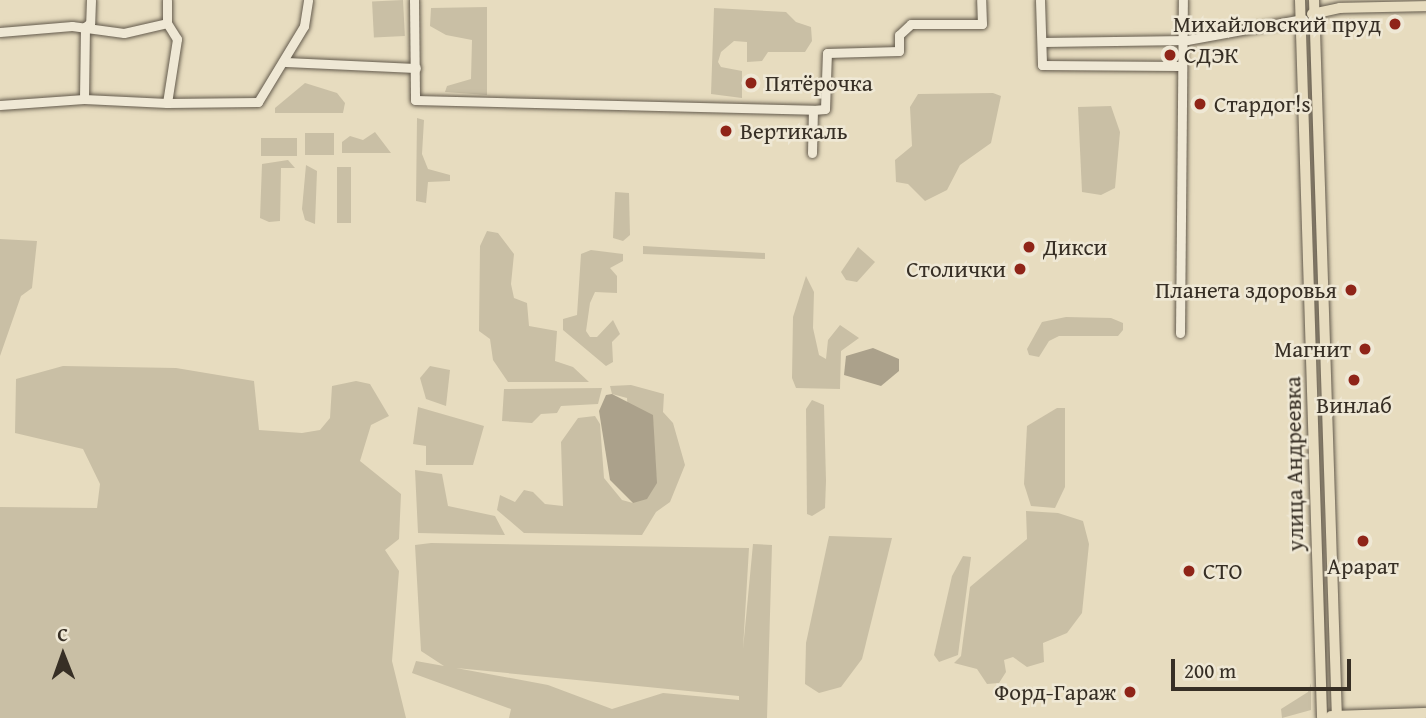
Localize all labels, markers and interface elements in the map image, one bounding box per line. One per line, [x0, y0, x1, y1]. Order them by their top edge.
place label: Михайловский пруд [1173, 10, 1381, 38]
marker: Михайловский пруд [1387, 16, 1403, 32]
place label: СДЭК [1184, 41, 1238, 69]
marker: СДЭК [1162, 47, 1178, 63]
place label: Пятёрочка [765, 69, 873, 97]
marker: Пятёрочка [743, 75, 759, 91]
place label: Стардог!s [1214, 90, 1311, 118]
marker: Стардог!s [1192, 96, 1208, 112]
place label: Вертикаль [740, 117, 848, 145]
marker: Вертикаль [718, 123, 734, 139]
place label: Дикси [1043, 233, 1107, 261]
marker: Дикси [1021, 239, 1037, 255]
place label: Столички [906, 255, 1006, 283]
marker: Столички [1012, 261, 1028, 277]
place label: Планета здоровья [1155, 276, 1337, 304]
marker: Планета здоровья [1343, 282, 1359, 298]
place label: Магнит [1274, 335, 1351, 363]
marker: Магнит [1357, 341, 1373, 357]
marker: Винлаб [1346, 372, 1362, 388]
street label: улица Андреевка [1279, 376, 1309, 552]
place label: Винлаб [1316, 391, 1392, 419]
marker: Арарат [1355, 533, 1371, 549]
place label: Арарат [1327, 552, 1399, 580]
place label: СТО [1203, 557, 1242, 585]
marker: СТО [1181, 563, 1197, 579]
north arrow [28, 620, 98, 690]
text: С [57, 620, 68, 648]
scale bar [1174, 644, 1354, 688]
text: 200 m [1184, 655, 1236, 686]
place label: Форд-Гараж [994, 678, 1116, 706]
marker: Форд-Гараж [1122, 684, 1138, 700]

